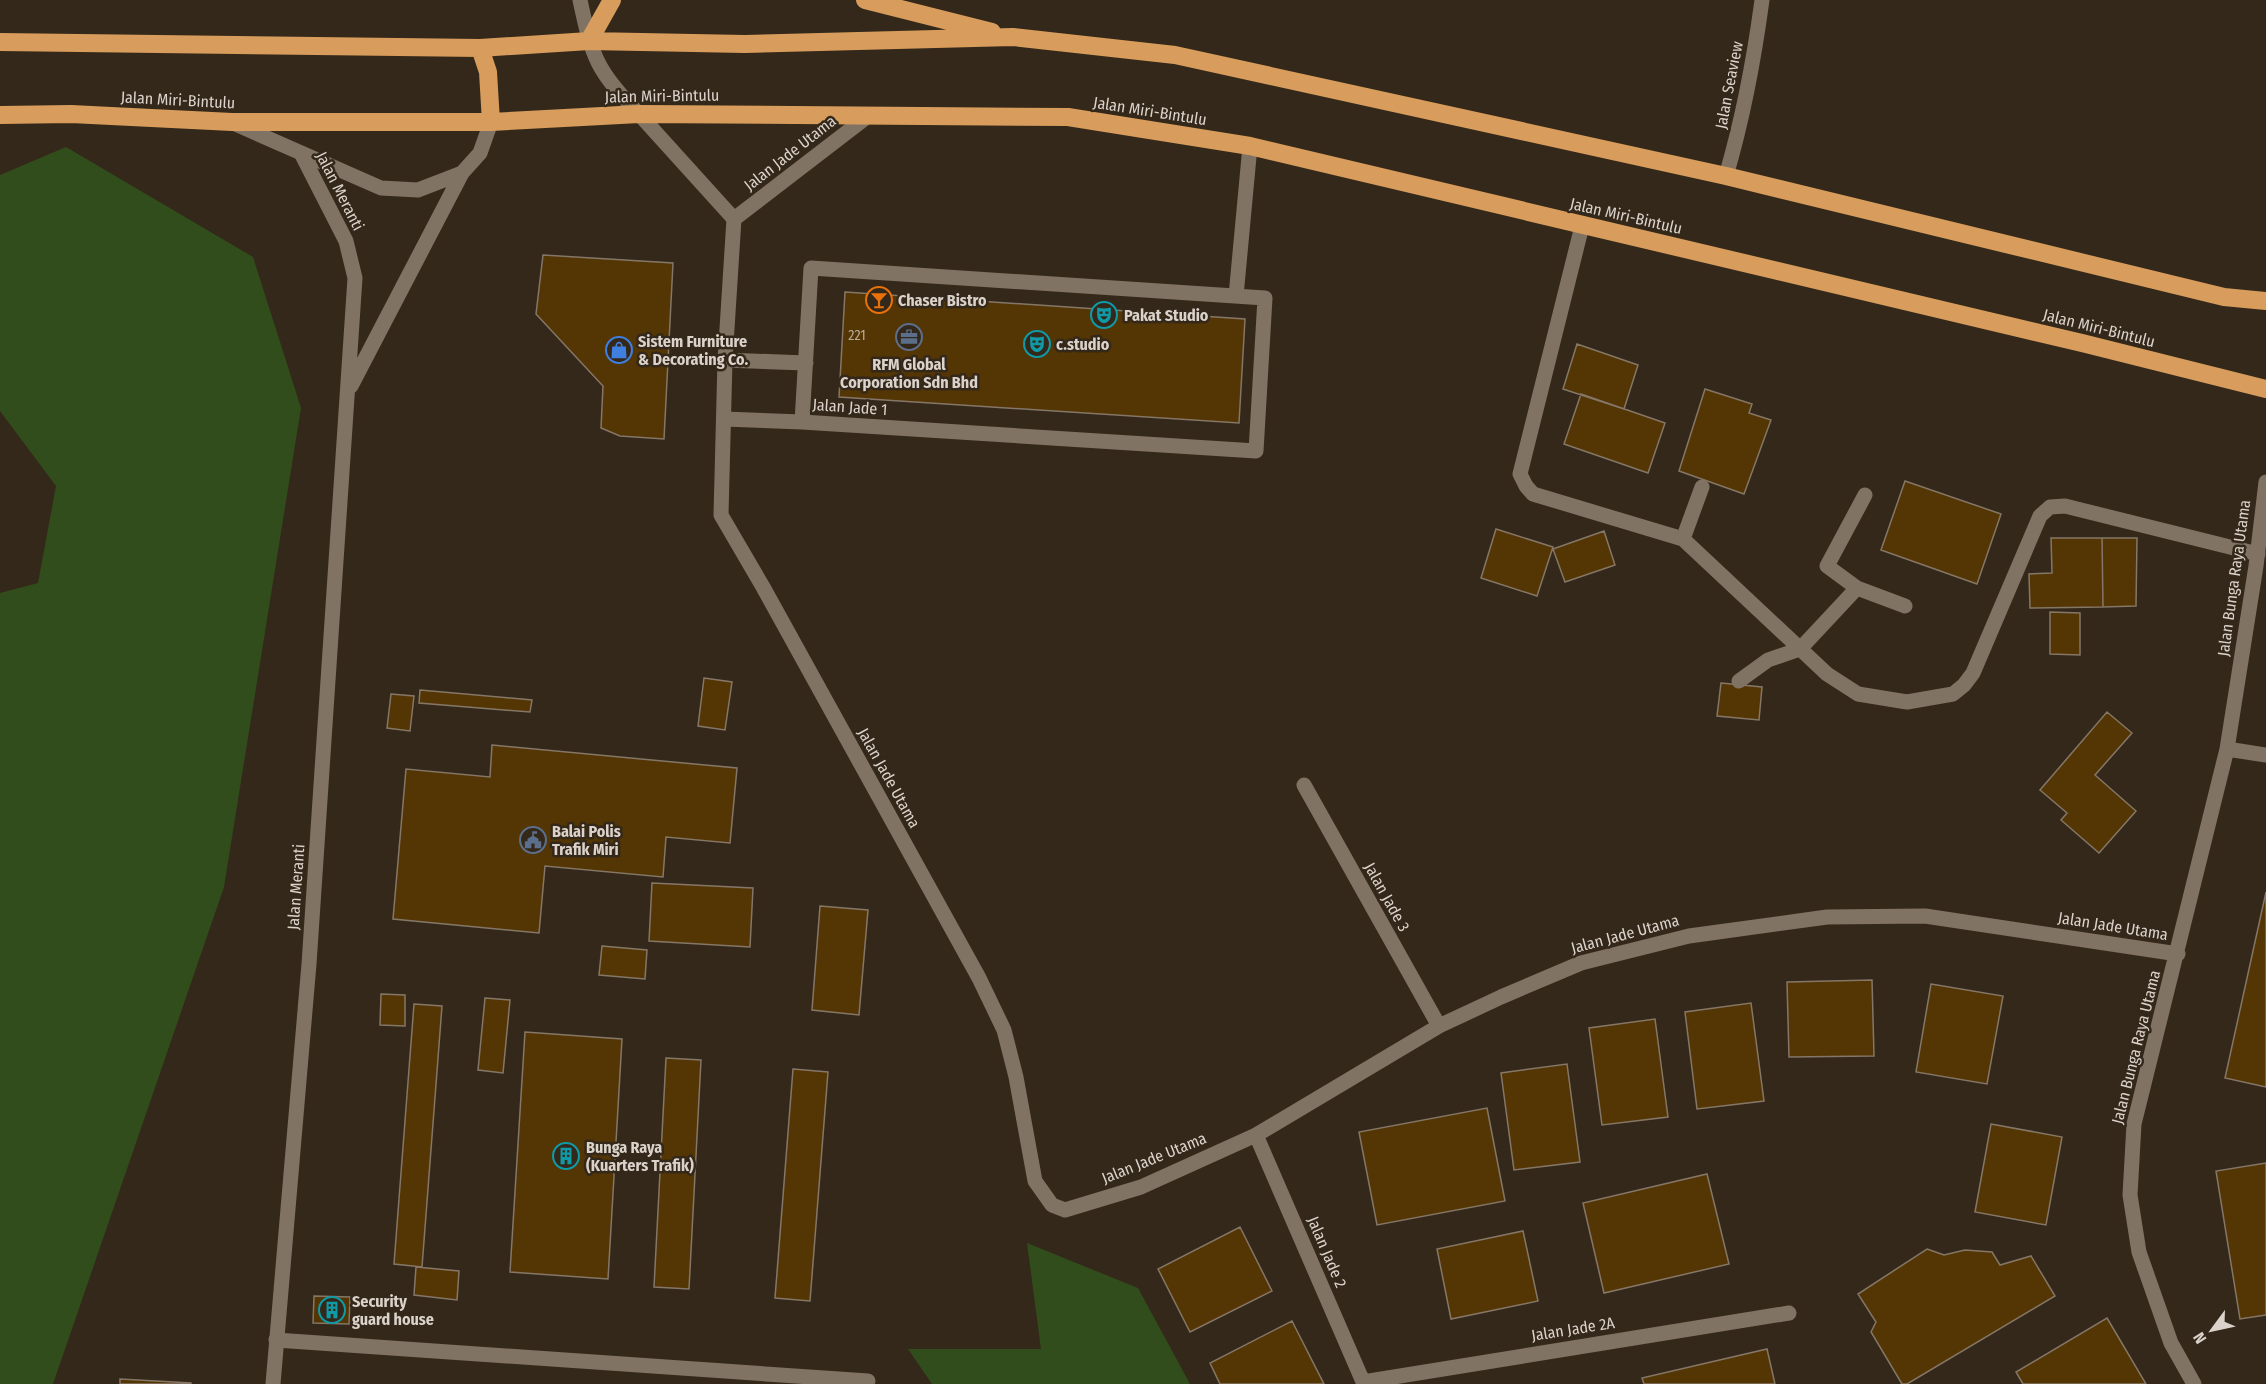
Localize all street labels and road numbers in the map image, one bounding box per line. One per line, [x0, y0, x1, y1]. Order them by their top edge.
street label: Jalan Seaview [1711, 39, 1747, 131]
street label: Jalan Miri-Bintulu [605, 86, 719, 106]
street label: Jalan Miri-Bintulu [120, 88, 236, 112]
street label: Jalan Miri-Bintulu [1092, 93, 1208, 129]
street label: Jalan Jade Utama [740, 111, 840, 195]
street label: Jalan Meranti [312, 148, 368, 234]
street label: Jalan Miri-Bintulu [1568, 194, 1684, 238]
street label: Jalan Miri-Bintulu [2041, 305, 2157, 351]
street label: Jalan Jade 1 [812, 395, 888, 419]
street label: Jalan Bunga Raya Utama [2214, 498, 2254, 657]
street label: Jalan Jade Utama [854, 725, 924, 831]
street label: Jalan Meranti [284, 843, 308, 931]
street label: Jalan Jade 3 [1360, 859, 1414, 935]
street label: Jalan Jade Utama [2057, 908, 2170, 944]
street label: Jalan Jade Utama [1569, 910, 1681, 958]
street label: Jalan Bunga Raya Utama [2108, 968, 2164, 1126]
street label: Jalan Jade Utama [1099, 1128, 1209, 1188]
street label: Jalan Jade 2 [1303, 1213, 1351, 1291]
street label: Jalan Jade 2A [1530, 1313, 1617, 1345]

